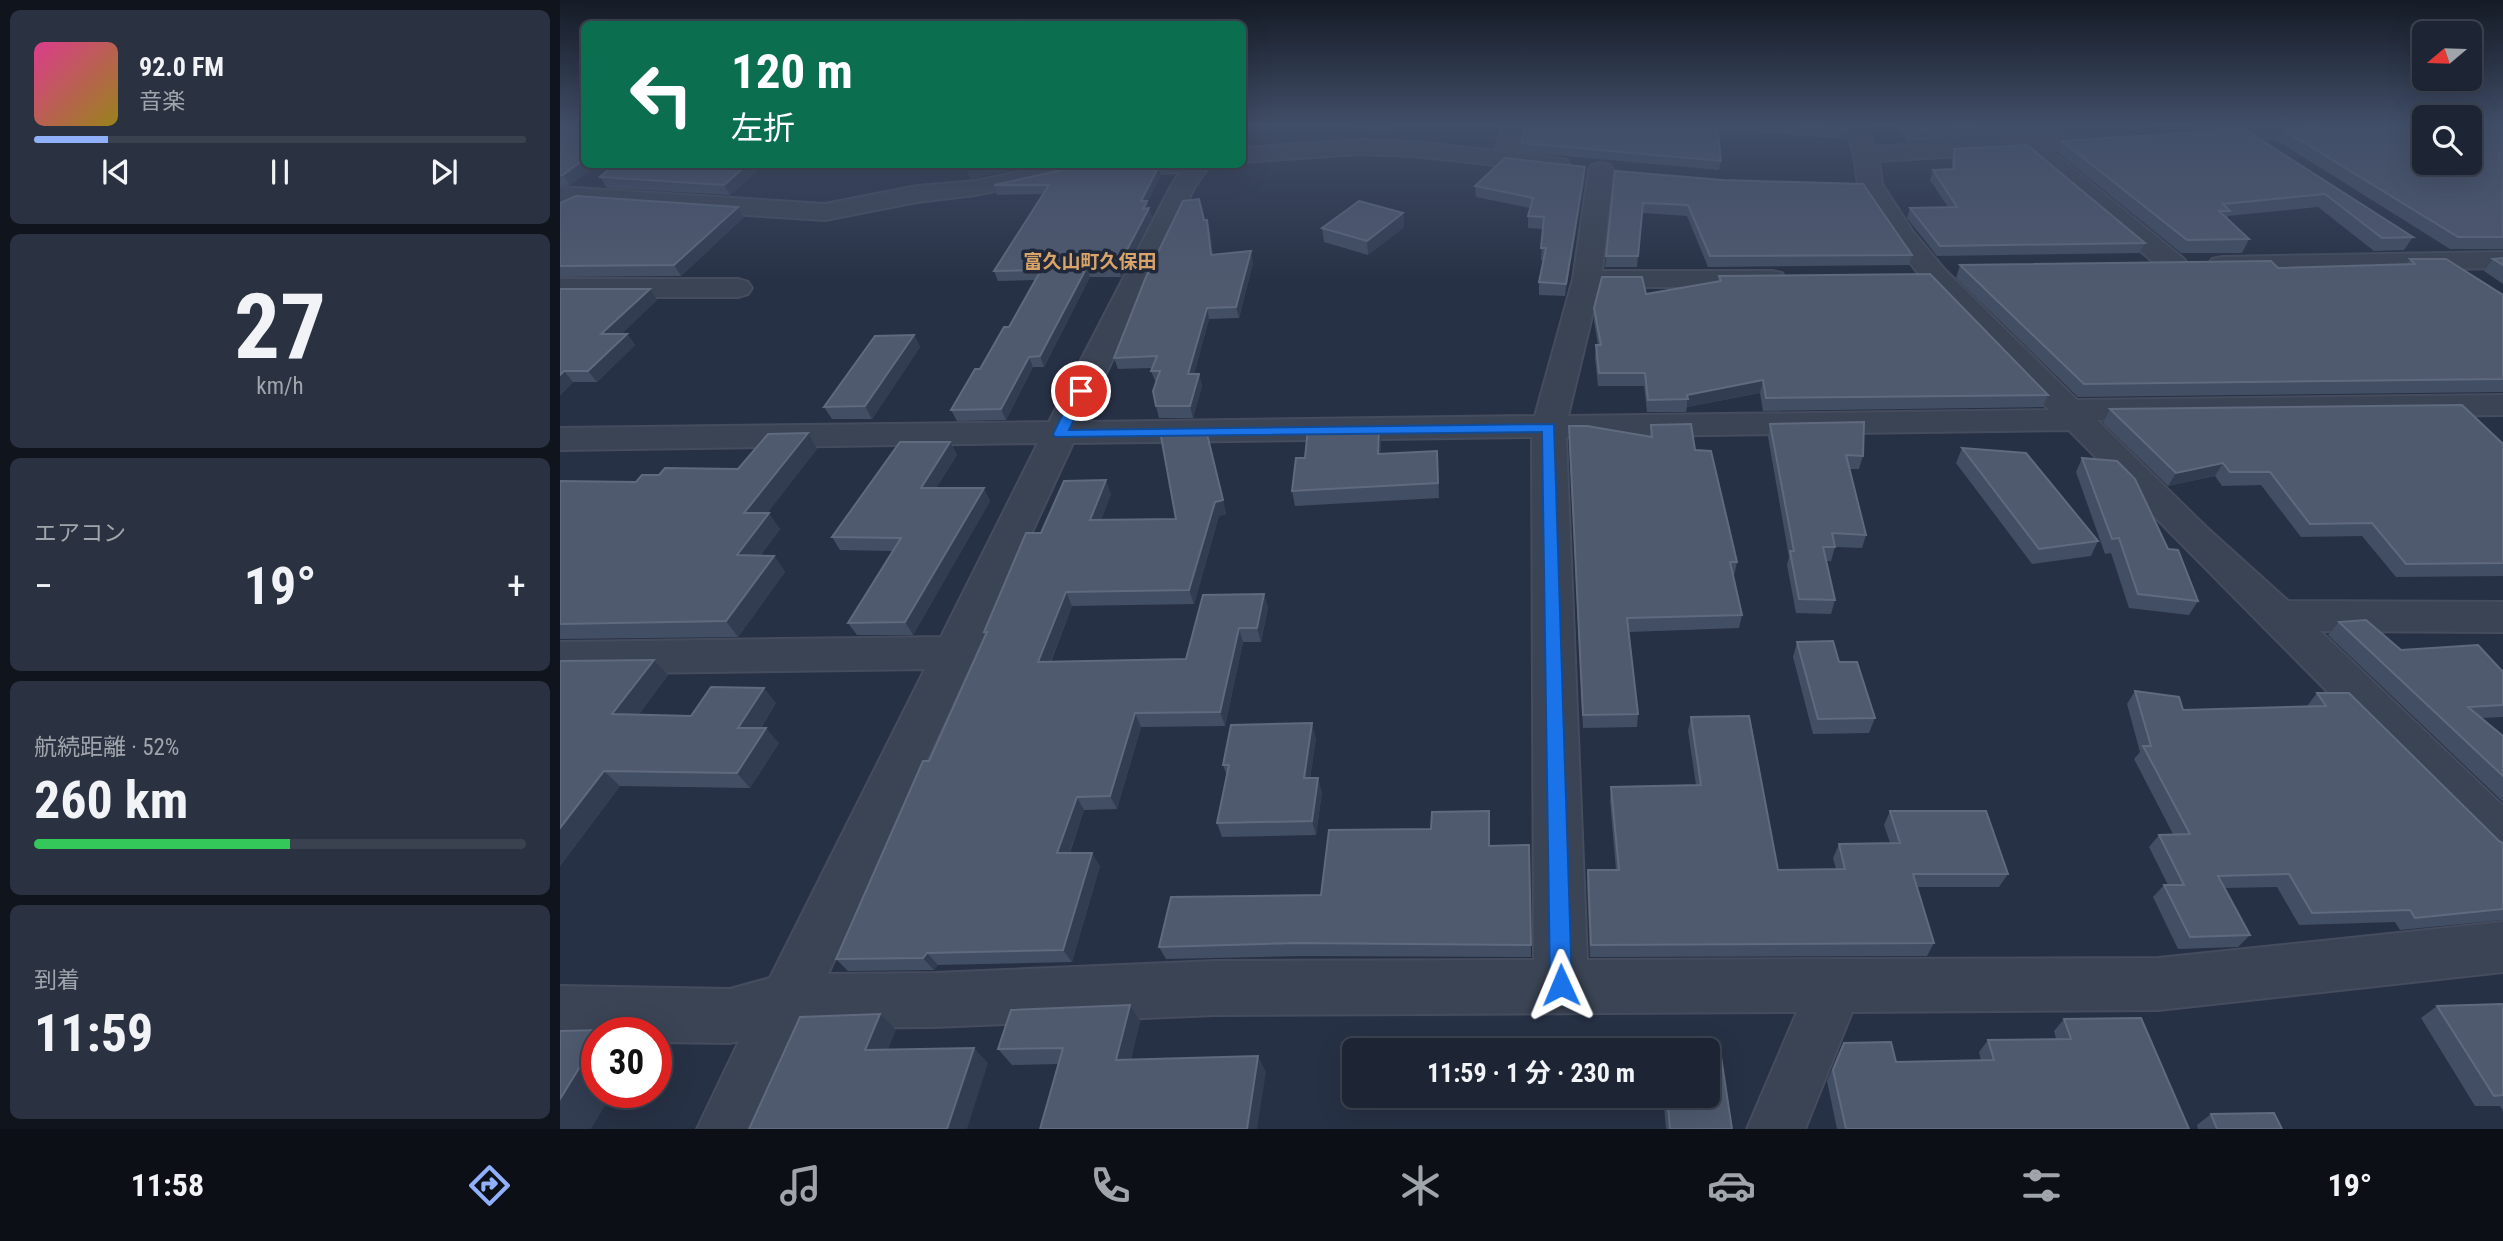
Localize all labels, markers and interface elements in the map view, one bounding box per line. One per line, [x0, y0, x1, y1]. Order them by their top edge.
north arrow [2412, 21, 2482, 91]
map controls [2412, 21, 2482, 175]
text: 120 m [731, 43, 853, 100]
icon: left [616, 49, 707, 140]
text: 92.0 FM [139, 52, 224, 82]
text: 音楽 [139, 88, 185, 115]
button: search [2412, 105, 2482, 175]
text: 左折 [731, 109, 795, 147]
icon: previous [97, 153, 135, 191]
icon: pause [261, 153, 299, 191]
icon: next [425, 153, 463, 191]
district label: 富久山町久保田 [1023, 250, 1157, 273]
text: 27 [234, 274, 326, 380]
pin [1051, 361, 1111, 421]
icon: arrive [1062, 372, 1100, 410]
text: km/h [256, 373, 304, 400]
text: エアコン [34, 520, 126, 547]
text: 19° [244, 556, 316, 617]
text: − [34, 564, 53, 608]
text: + [507, 564, 526, 608]
text: 航続距離 · 52% [34, 734, 179, 761]
text: 260 km [34, 770, 188, 831]
position arrow [1524, 948, 1598, 1022]
text: 到着 [34, 967, 80, 994]
text: 11:59 [34, 1003, 153, 1064]
speed limit sign: 30 [581, 1017, 672, 1108]
text: 11:59 · 1 分 · 230 m [1427, 1058, 1635, 1088]
icon: directions [465, 1161, 514, 1210]
icon: music [776, 1161, 825, 1210]
icon: phone [1086, 1161, 1135, 1210]
icon: climate [1396, 1161, 1445, 1210]
icon: car [1707, 1161, 1756, 1210]
icon: filters [2017, 1161, 2066, 1210]
text: 11:58 [131, 1166, 204, 1204]
text: 19° [2328, 1166, 2372, 1204]

